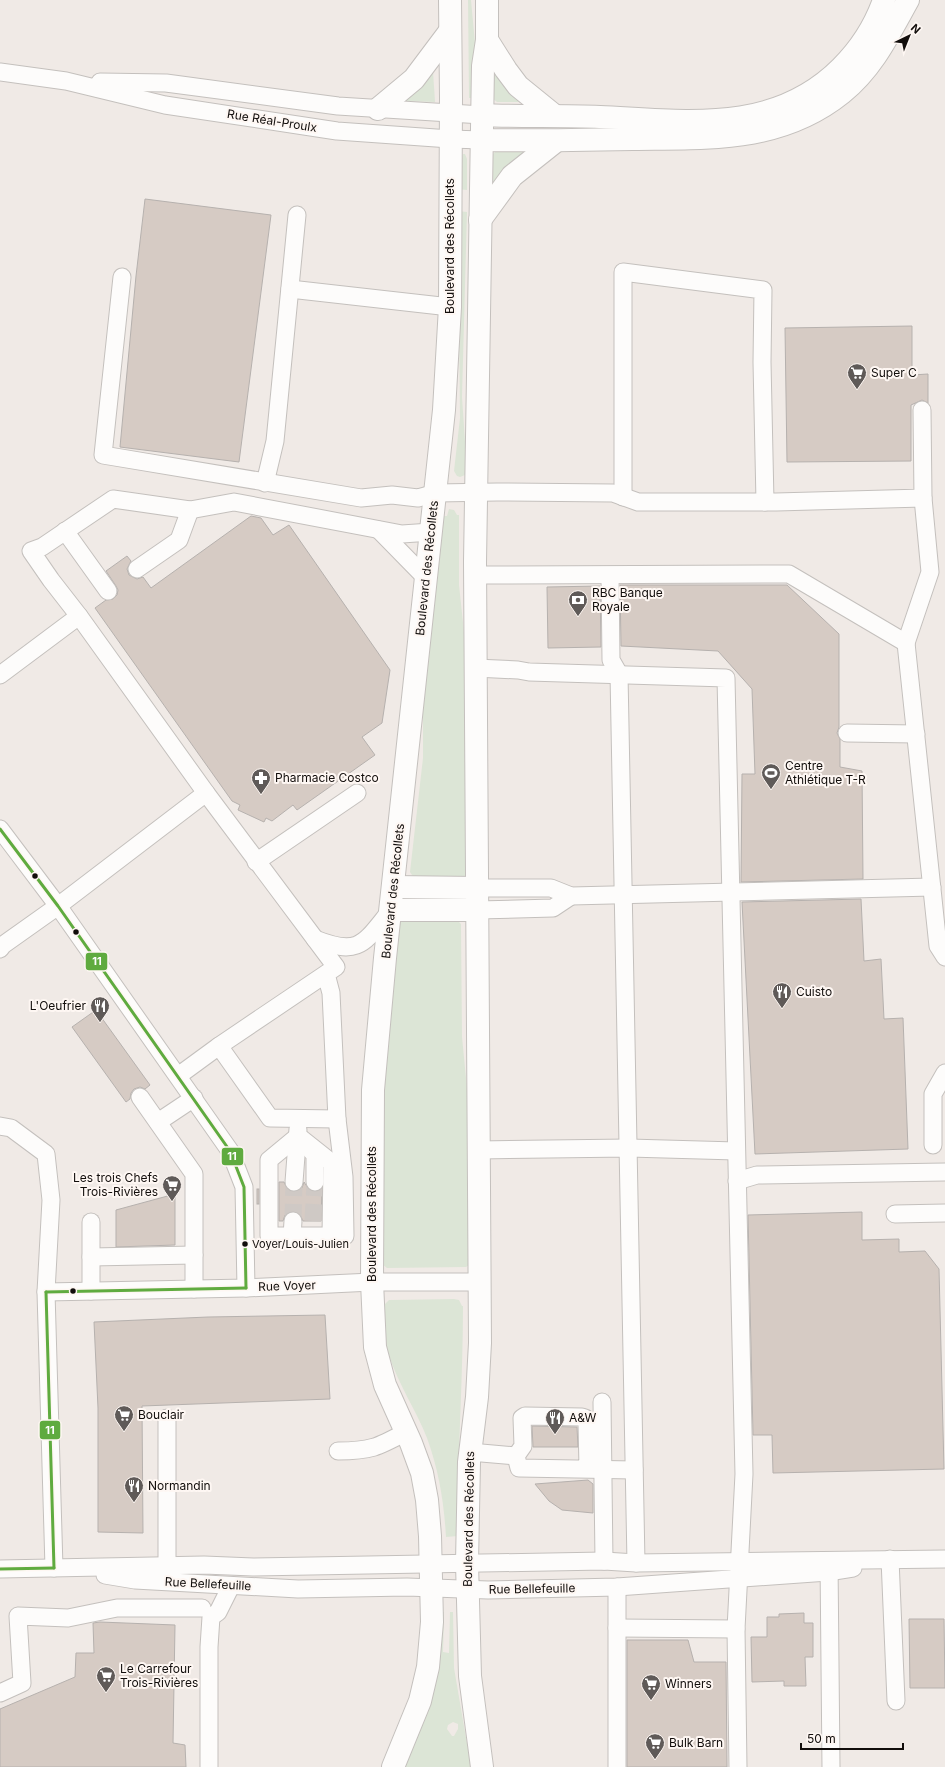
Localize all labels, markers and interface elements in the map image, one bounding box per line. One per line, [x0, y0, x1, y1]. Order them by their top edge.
north arrow [889, 16, 929, 56]
text: N [908, 21, 924, 37]
street label: Rue Réal-Proulx [226, 106, 319, 135]
street label: Boulevard des Récollets [442, 178, 457, 314]
supermarket icon: Super C [846, 362, 868, 390]
place label: Super C [871, 365, 917, 380]
street label: Boulevard des Récollets [412, 500, 441, 636]
place label: RBC Banque Royale [592, 585, 663, 614]
bank icon: RBC Banque Royale [567, 589, 589, 617]
place label: Centre Athlétique T-R [785, 758, 866, 787]
sports icon: Centre Athlétique T-R [760, 762, 782, 790]
pharmacy icon: Pharmacie Costco [250, 767, 272, 795]
place label: Pharmacie Costco [275, 770, 379, 785]
street label: Boulevard des Récollets [378, 823, 407, 959]
unlabelled marker [30, 871, 40, 881]
unlabelled marker [71, 927, 81, 937]
line badge: 11 [85, 952, 108, 971]
text: 11 [92, 954, 102, 968]
restaurant icon: Cuisto [771, 981, 793, 1009]
place label: Cuisto [796, 984, 832, 999]
restaurant icon: L'Oeufrier [89, 995, 111, 1023]
place label: L'Oeufrier [30, 998, 86, 1013]
street label: Boulevard des Récollets [364, 1146, 379, 1282]
line badge: 11 [221, 1147, 244, 1166]
text: 11 [227, 1149, 237, 1163]
place label: Les trois Chefs Trois-Rivières [73, 1170, 158, 1199]
supermarket icon: Les trois Chefs Trois-Rivières [161, 1174, 183, 1202]
place label: Voyer/Louis-Julien [252, 1237, 349, 1251]
marker: Voyer/Louis-Julien [240, 1239, 250, 1249]
street label: Rue Voyer [258, 1277, 317, 1294]
unlabelled marker [68, 1286, 78, 1296]
supermarket icon: Bouclair [113, 1404, 135, 1432]
place label: Bouclair [138, 1407, 185, 1422]
restaurant icon: A&W [544, 1407, 566, 1435]
place label: A&W [569, 1410, 597, 1425]
line badge: 11 [39, 1420, 61, 1440]
text: 11 [45, 1423, 55, 1437]
street label: Boulevard des Récollets [460, 1451, 477, 1587]
restaurant icon: Normandin [123, 1475, 145, 1503]
place label: Normandin [148, 1478, 211, 1493]
street label: Rue Bellefeuille [164, 1574, 252, 1593]
street label: Rue Bellefeuille [488, 1580, 575, 1597]
place label: Le Carrefour Trois-Rivières [120, 1661, 198, 1690]
supermarket icon: Le Carrefour Trois-Rivières [95, 1665, 117, 1693]
supermarket icon: Winners [640, 1673, 662, 1701]
place label: Winners [665, 1676, 712, 1691]
scale bar [801, 1725, 903, 1751]
text: 50 m [807, 1731, 836, 1746]
supermarket icon: Bulk Barn [644, 1732, 666, 1760]
place label: Bulk Barn [669, 1735, 723, 1750]

